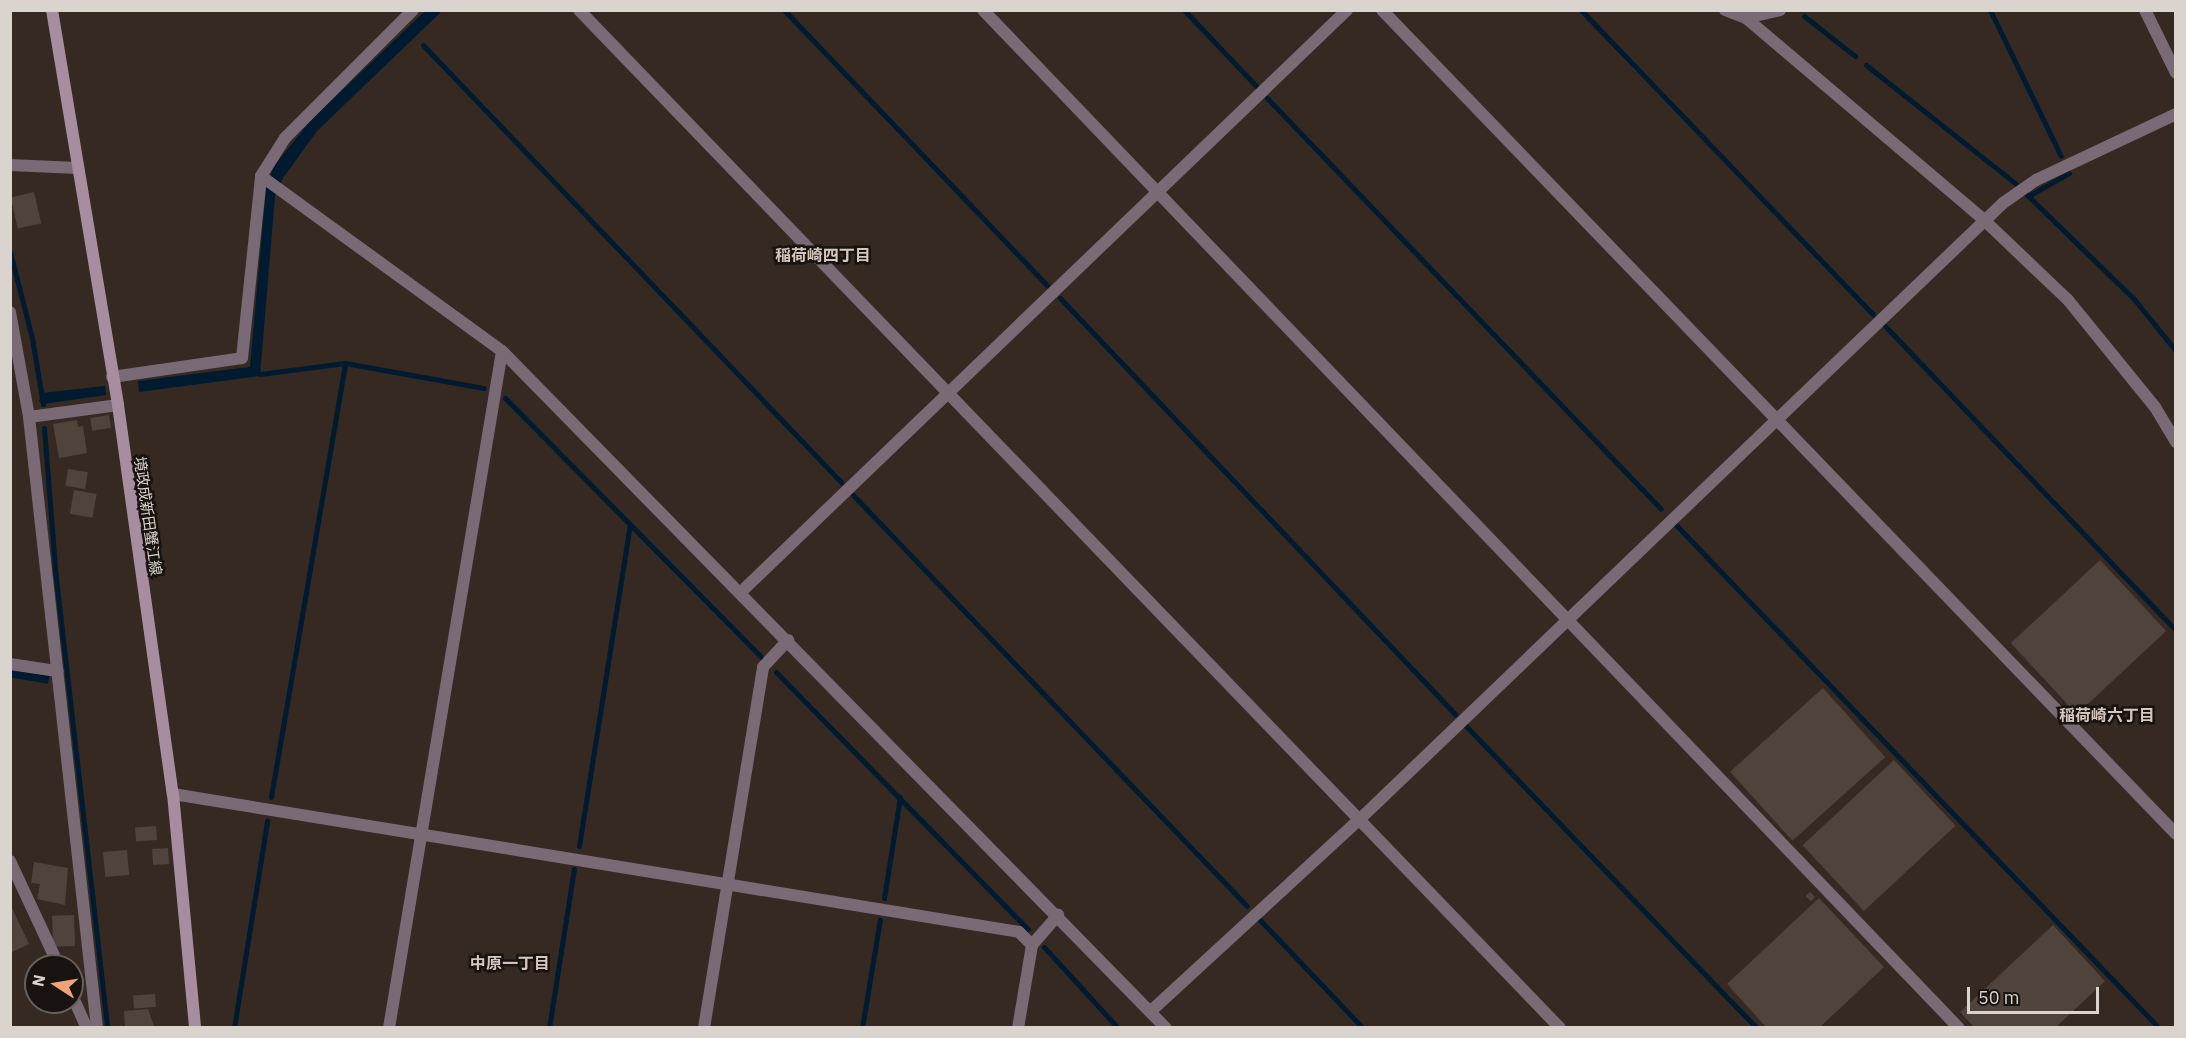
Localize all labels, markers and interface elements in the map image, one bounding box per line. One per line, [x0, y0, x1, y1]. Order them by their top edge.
district label: 稲荷崎四丁目 [775, 245, 871, 265]
street label: 境政成新田蟹江線 [131, 455, 165, 577]
district label: 稲荷崎六丁目 [2059, 705, 2155, 725]
district label: 中原一丁目 [470, 953, 550, 973]
north arrow [24, 954, 84, 1014]
text: N [27, 973, 49, 988]
scale bar [1970, 975, 2102, 1013]
text: 50 m [1978, 986, 2020, 1009]

